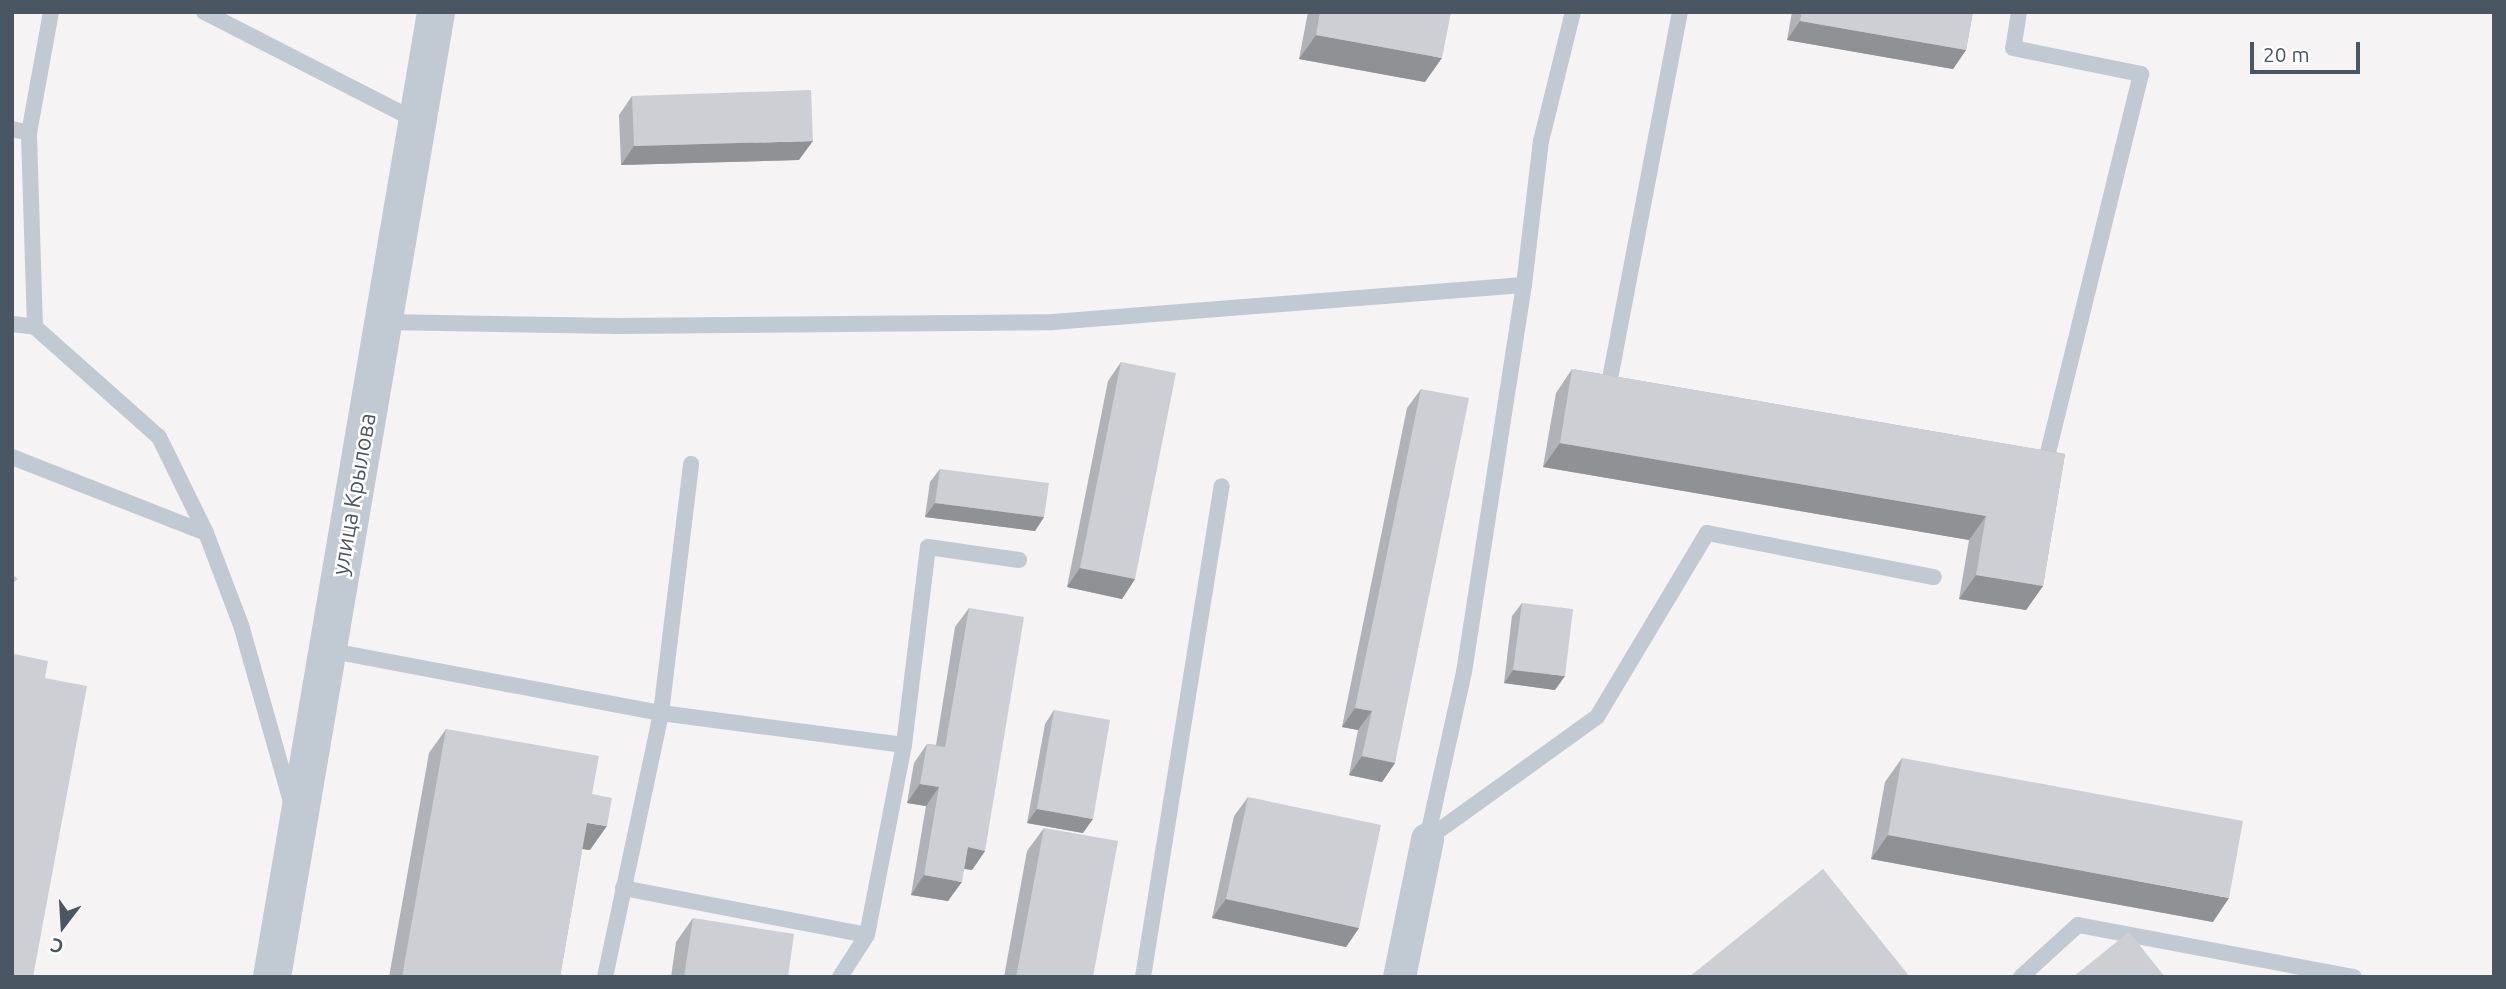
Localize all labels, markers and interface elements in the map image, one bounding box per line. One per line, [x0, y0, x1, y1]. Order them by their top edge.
scale bar [2254, 28, 2364, 72]
text: 20 m [2263, 42, 2310, 66]
street label: улица Крылова [326, 411, 382, 577]
north arrow [28, 891, 98, 961]
text: С [48, 934, 66, 958]

